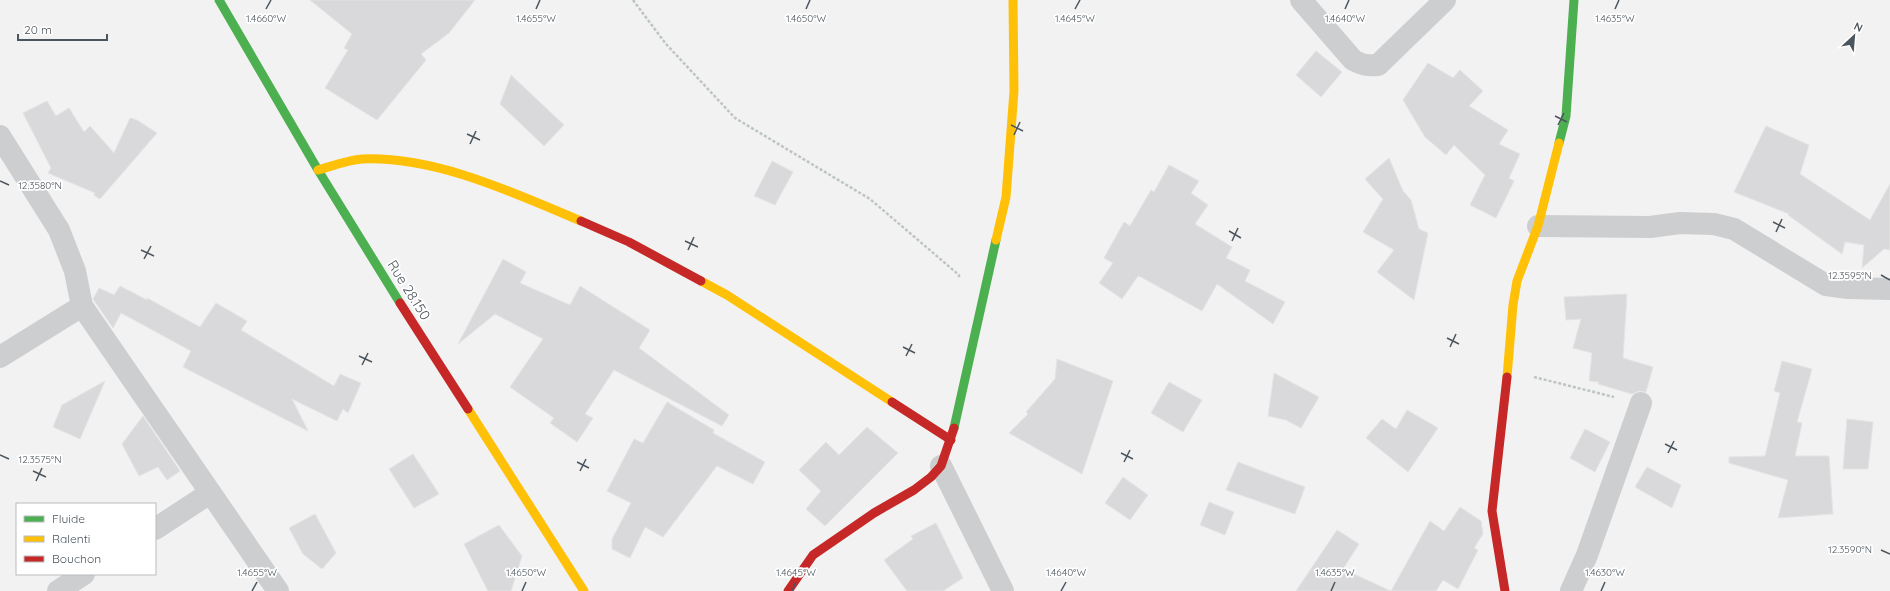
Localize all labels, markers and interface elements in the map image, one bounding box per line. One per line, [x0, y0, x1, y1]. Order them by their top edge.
text: 1.4660°W [246, 12, 286, 25]
text: 1.4655°W [516, 12, 556, 25]
text: 1.4650°W [786, 12, 826, 25]
text: 1.4645°W [1055, 12, 1095, 25]
text: 1.4640°W [1325, 12, 1365, 25]
text: 1.4635°W [1595, 12, 1635, 25]
scale bar [18, 16, 107, 42]
north arrow [1834, 16, 1874, 56]
text: N [1852, 19, 1865, 35]
text: 20 m [24, 22, 52, 37]
text: 12.3580°N [18, 179, 62, 192]
street label: Rue 28.150 [384, 257, 434, 323]
text: 12.3595°N [1828, 269, 1872, 282]
text: 12.3575°N [19, 453, 61, 466]
legend [16, 503, 156, 575]
text: Fluide [52, 511, 85, 526]
text: Ralenti [52, 531, 90, 546]
text: 12.3590°N [1828, 543, 1872, 556]
text: Bouchon [52, 551, 101, 566]
text: 1.4655°W [237, 566, 277, 579]
text: 1.4650°W [506, 566, 546, 579]
text: 1.4645°W [776, 566, 816, 579]
text: 1.4640°W [1046, 566, 1086, 579]
text: 1.4635°W [1315, 566, 1355, 579]
text: 1.4630°W [1585, 566, 1625, 579]

